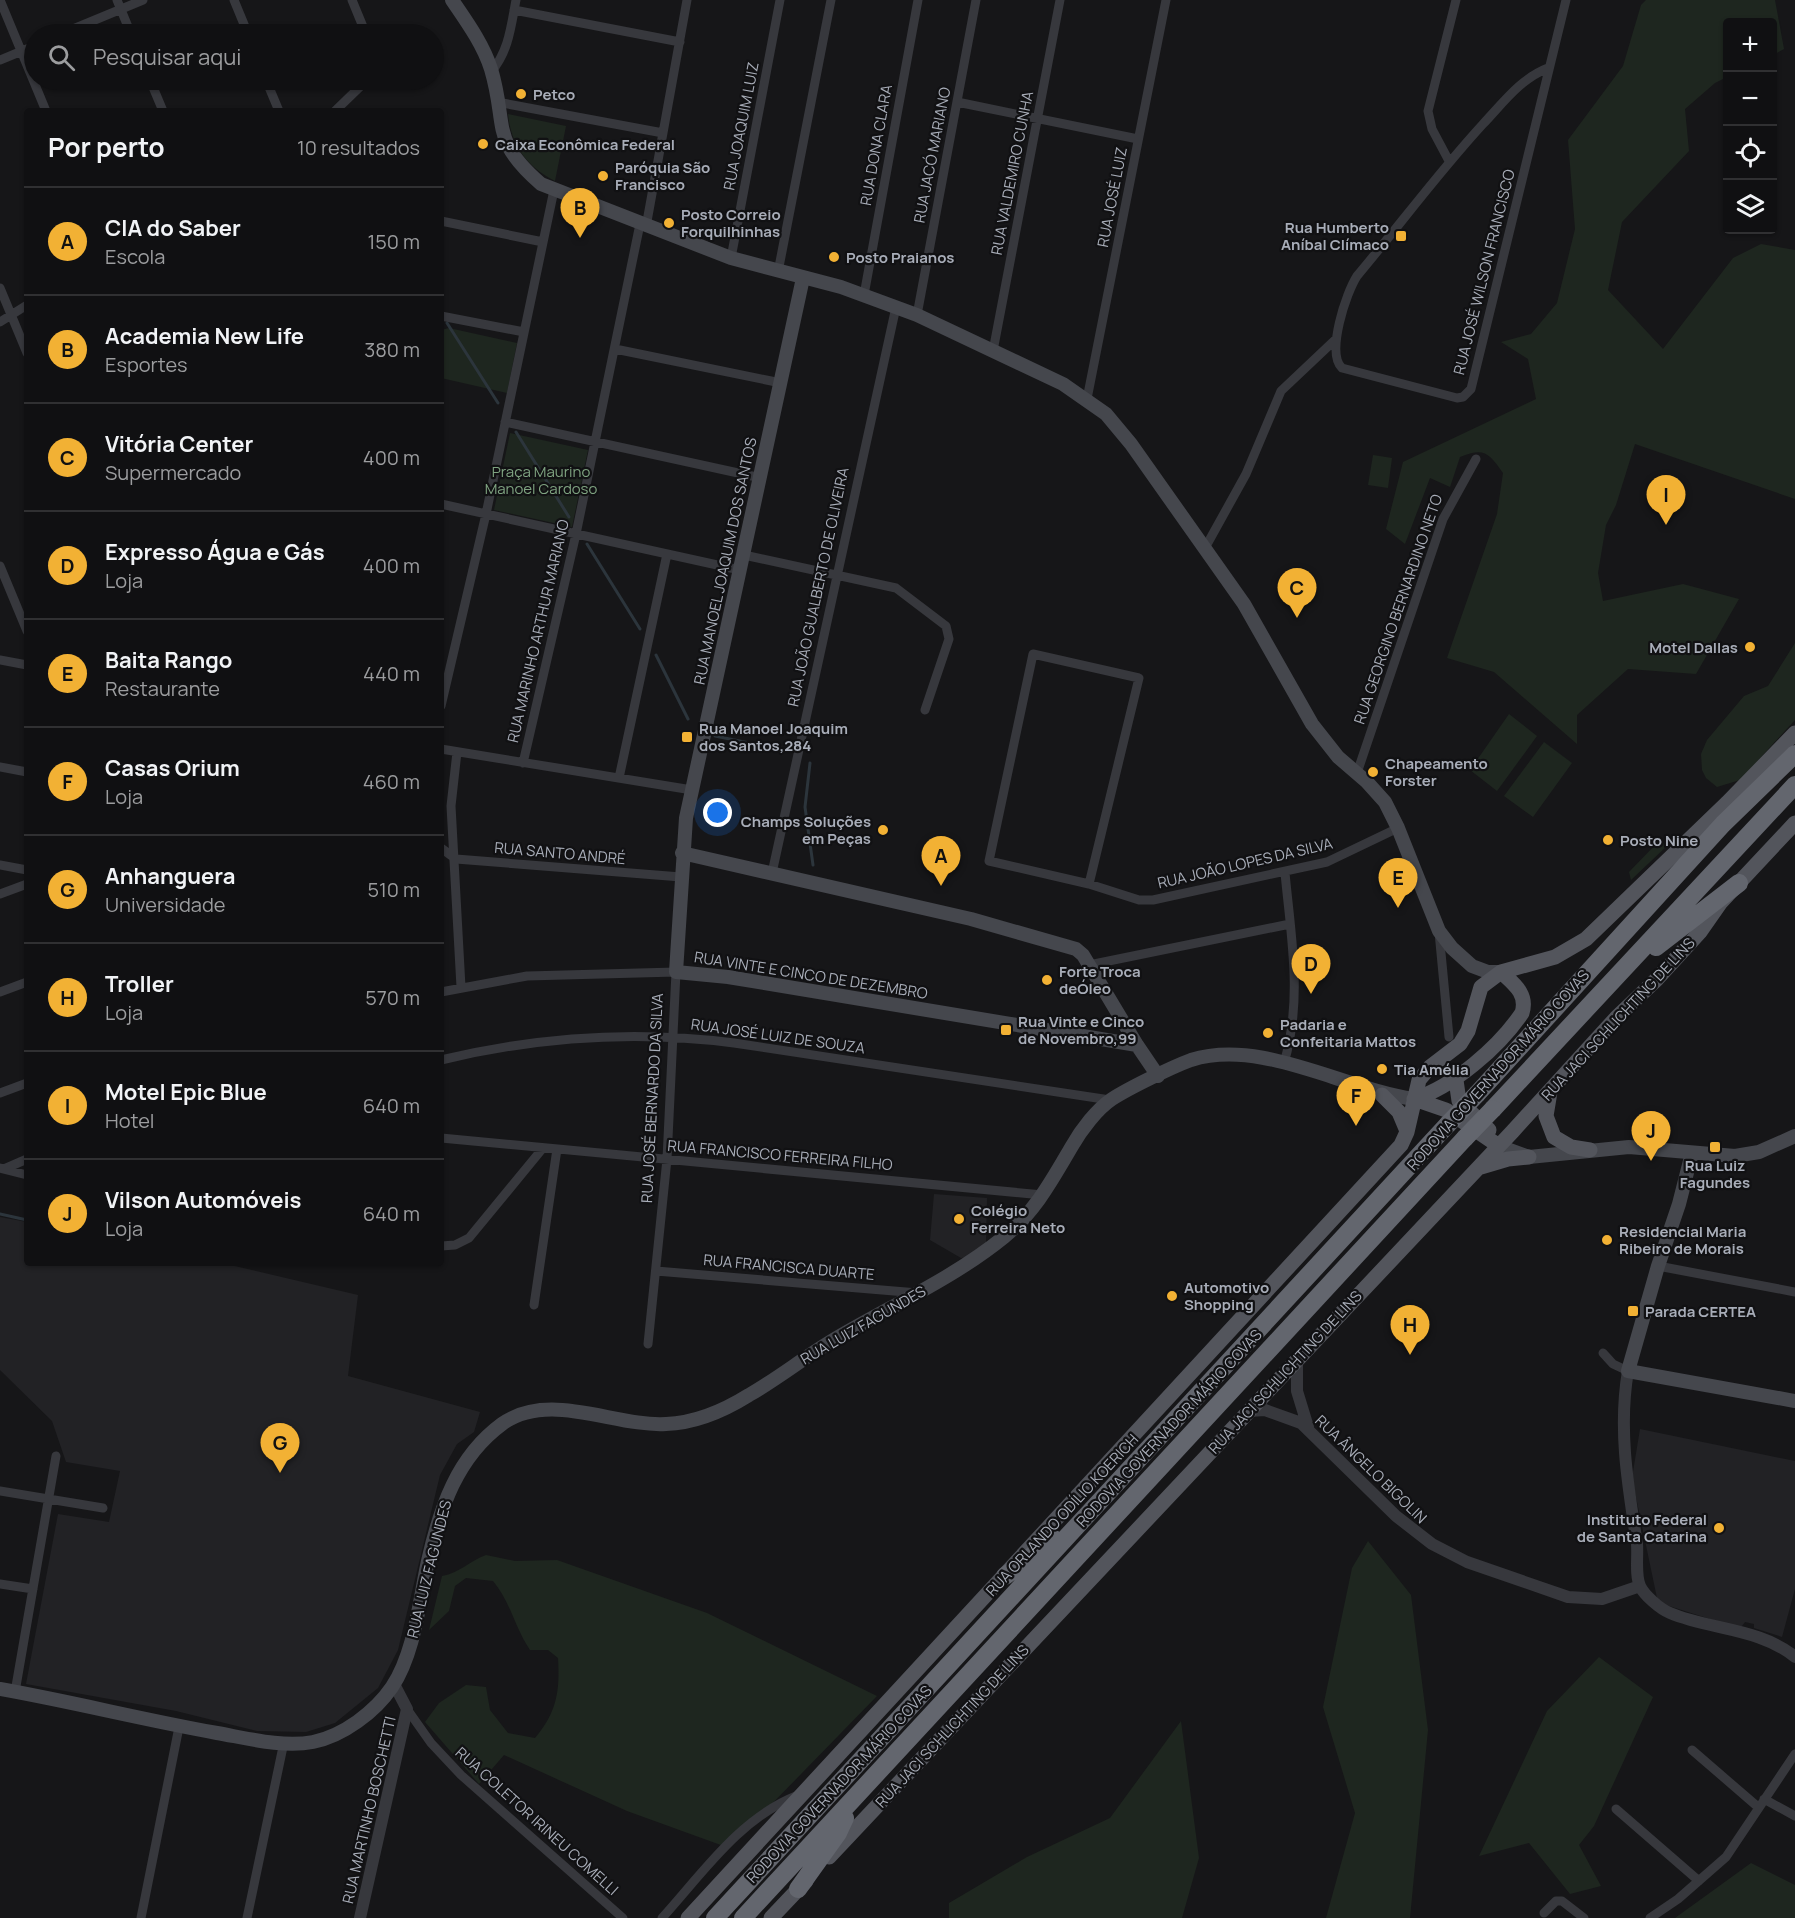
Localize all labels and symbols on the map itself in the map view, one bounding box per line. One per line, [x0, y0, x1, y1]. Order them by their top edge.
street label: RUA JOAQUIM LUIZ [718, 60, 764, 192]
street label: RUA DONA CLARA [855, 82, 897, 207]
place label: Petco [533, 84, 575, 105]
street label: RUA JACÓ MARIANO [909, 85, 956, 225]
marker: Petco [514, 87, 528, 101]
street label: RUA VALDEMIRO CUNHA [986, 89, 1038, 257]
place label: Caixa Econômica Federal [495, 134, 675, 155]
marker: Caixa Econômica Federal [476, 137, 490, 151]
street label: RUA JOSÉ LUIZ [1092, 145, 1132, 249]
place label: Paróquia São Francisco [615, 157, 710, 195]
street label: RUA JOSÉ WILSON FRANCISCO [1448, 167, 1520, 377]
marker: Paróquia São Francisco [596, 169, 610, 183]
pin: B [560, 188, 600, 238]
place label: Posto Correio Forquilhinhas [681, 204, 781, 242]
marker: Posto Correio Forquilhinhas [662, 216, 676, 230]
place label: Rua Humberto Aníbal Clímaco [1281, 217, 1389, 255]
marker: Rua Humberto Aníbal Clímaco [1394, 229, 1408, 243]
place label: Posto Praianos [846, 247, 954, 268]
marker: Posto Praianos [827, 250, 841, 264]
street label: RUA MANOEL JOAQUIM DOS SANTOS [689, 435, 761, 687]
park label: Praça Maurino Manoel Cardoso [485, 461, 597, 499]
street label: RUA JOÃO GUALBERTO DE OLIVEIRA [782, 465, 854, 709]
pin: I [1646, 476, 1686, 525]
street label: RUA GEORGINO BERNARDINO NETO [1349, 491, 1447, 727]
street label: RUA MARINHO ARTHUR MARIANO [502, 517, 574, 745]
pin: C [1278, 568, 1316, 618]
place label: Motel Dallas [1649, 637, 1738, 658]
marker: Motel Dallas [1743, 640, 1757, 654]
place label: Rua Manoel Joaquim dos Santos,284 [699, 718, 848, 756]
marker: Rua Manoel Joaquim dos Santos,284 [680, 730, 694, 744]
place label: Chapeamento Forster [1385, 753, 1488, 791]
marker: Chapeamento Forster [1366, 765, 1380, 779]
your location [703, 798, 732, 827]
place label: Champs Soluções em Peças [741, 811, 871, 849]
marker: Champs Soluções em Peças [876, 823, 890, 837]
place label: Posto Nine [1620, 830, 1698, 851]
street label: RUA JOÃO LOPES DA SILVA [1155, 832, 1335, 893]
marker: Posto Nine [1601, 833, 1615, 847]
pin: A [922, 836, 960, 886]
street label: RUA SANTO ANDRÉ [493, 837, 627, 869]
pin: E [1378, 858, 1418, 908]
street label: RUA JACI SCHLICHTING DE LINS [1537, 933, 1699, 1105]
pin: D [1292, 944, 1330, 994]
street label: RUA VINTE E CINCO DE DEZEMBRO [693, 946, 929, 1004]
place label: Forte Troca deÓleo [1059, 961, 1141, 999]
street label: RODOVIA GOVERNADOR MÁRIO COVAS [1402, 965, 1594, 1175]
marker: Forte Troca deÓleo [1040, 973, 1054, 987]
street label: RUA JOSÉ BERNARDO DA SILVA [636, 992, 668, 1203]
place label: Rua Vinte e Cinco de Novembro,99 [1018, 1011, 1144, 1049]
street label: RUA JOSÉ LUIZ DE SOUZA [690, 1013, 867, 1059]
place label: Padaria e Confeitaria Mattos [1280, 1014, 1416, 1052]
marker: Rua Vinte e Cinco de Novembro,99 [999, 1023, 1013, 1037]
marker: Padaria e Confeitaria Mattos [1261, 1026, 1275, 1040]
place label: Tia Amélia [1394, 1059, 1469, 1080]
marker: Tia Amélia [1375, 1062, 1389, 1076]
pin: F [1336, 1076, 1376, 1126]
pin: J [1632, 1112, 1670, 1161]
street label: RUA FRANCISCO FERREIRA FILHO [667, 1135, 894, 1175]
marker: Rua Luiz Fagundes [1708, 1140, 1722, 1154]
place label: Rua Luiz Fagundes [1680, 1155, 1750, 1193]
place label: Colégio Ferreira Neto [971, 1200, 1065, 1238]
marker: Colégio Ferreira Neto [952, 1212, 966, 1226]
place label: Residencial Maria Ribeiro de Morais [1619, 1221, 1746, 1259]
marker: Residencial Maria Ribeiro de Morais [1600, 1233, 1614, 1247]
street label: RUA FRANCISCA DUARTE [702, 1249, 876, 1285]
place label: Automotivo Shopping [1184, 1277, 1269, 1315]
street label: RUA LUIZ FAGUNDES [797, 1281, 929, 1369]
street label: RUA JACI SCHLICHTING DE LINS [1204, 1286, 1366, 1458]
marker: Automotivo Shopping [1165, 1289, 1179, 1303]
place label: Parada CERTEA [1645, 1301, 1756, 1322]
marker: Parada CERTEA [1626, 1304, 1640, 1318]
pin: H [1390, 1306, 1430, 1355]
street label: RODOVIA GOVERNADOR MÁRIO COVAS [1071, 1324, 1267, 1532]
street label: RUA ÂNGELO BIGOLIN [1311, 1410, 1431, 1528]
pin: G [260, 1424, 300, 1473]
street label: RUA ORLANDO ODÍLIO KOERICH [981, 1429, 1143, 1601]
street label: RUA LUIZ FAGUNDES [402, 1498, 456, 1640]
place label: Instituto Federal de Santa Catarina [1577, 1509, 1707, 1547]
marker: Instituto Federal de Santa Catarina [1712, 1521, 1726, 1535]
street label: RUA JACI SCHLICHTING DE LINS [871, 1640, 1033, 1812]
street label: RODOVIA GOVERNADOR MÁRIO COVAS [741, 1680, 937, 1888]
street label: RUA MARTINHO BOSCHETTI [337, 1714, 401, 1906]
street label: RUA COLETOR IRINEU COMELLI [451, 1742, 623, 1900]

